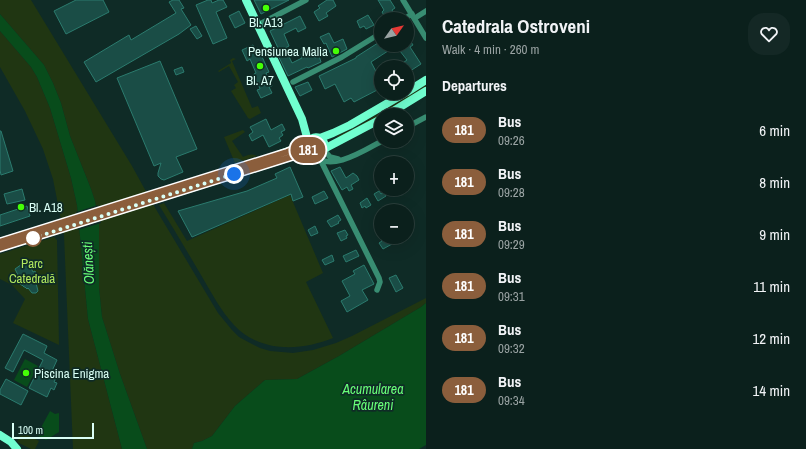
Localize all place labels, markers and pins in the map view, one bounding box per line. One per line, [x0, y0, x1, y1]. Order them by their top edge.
marker: Bl. A13 [261, 3, 271, 13]
place label: Bl. A13 [249, 14, 283, 31]
place label: Pensiunea Malia [248, 43, 328, 60]
marker: Pensiunea Malia [331, 46, 341, 56]
marker: Bl. A7 [255, 61, 265, 71]
place label: Bl. A7 [246, 72, 274, 89]
place label: Bl. A18 [29, 199, 63, 216]
marker: Bl. A18 [16, 202, 26, 212]
unlabelled marker [24, 229, 42, 247]
place label: Piscina Enigma [34, 365, 109, 382]
marker: Piscina Enigma [21, 368, 31, 378]

